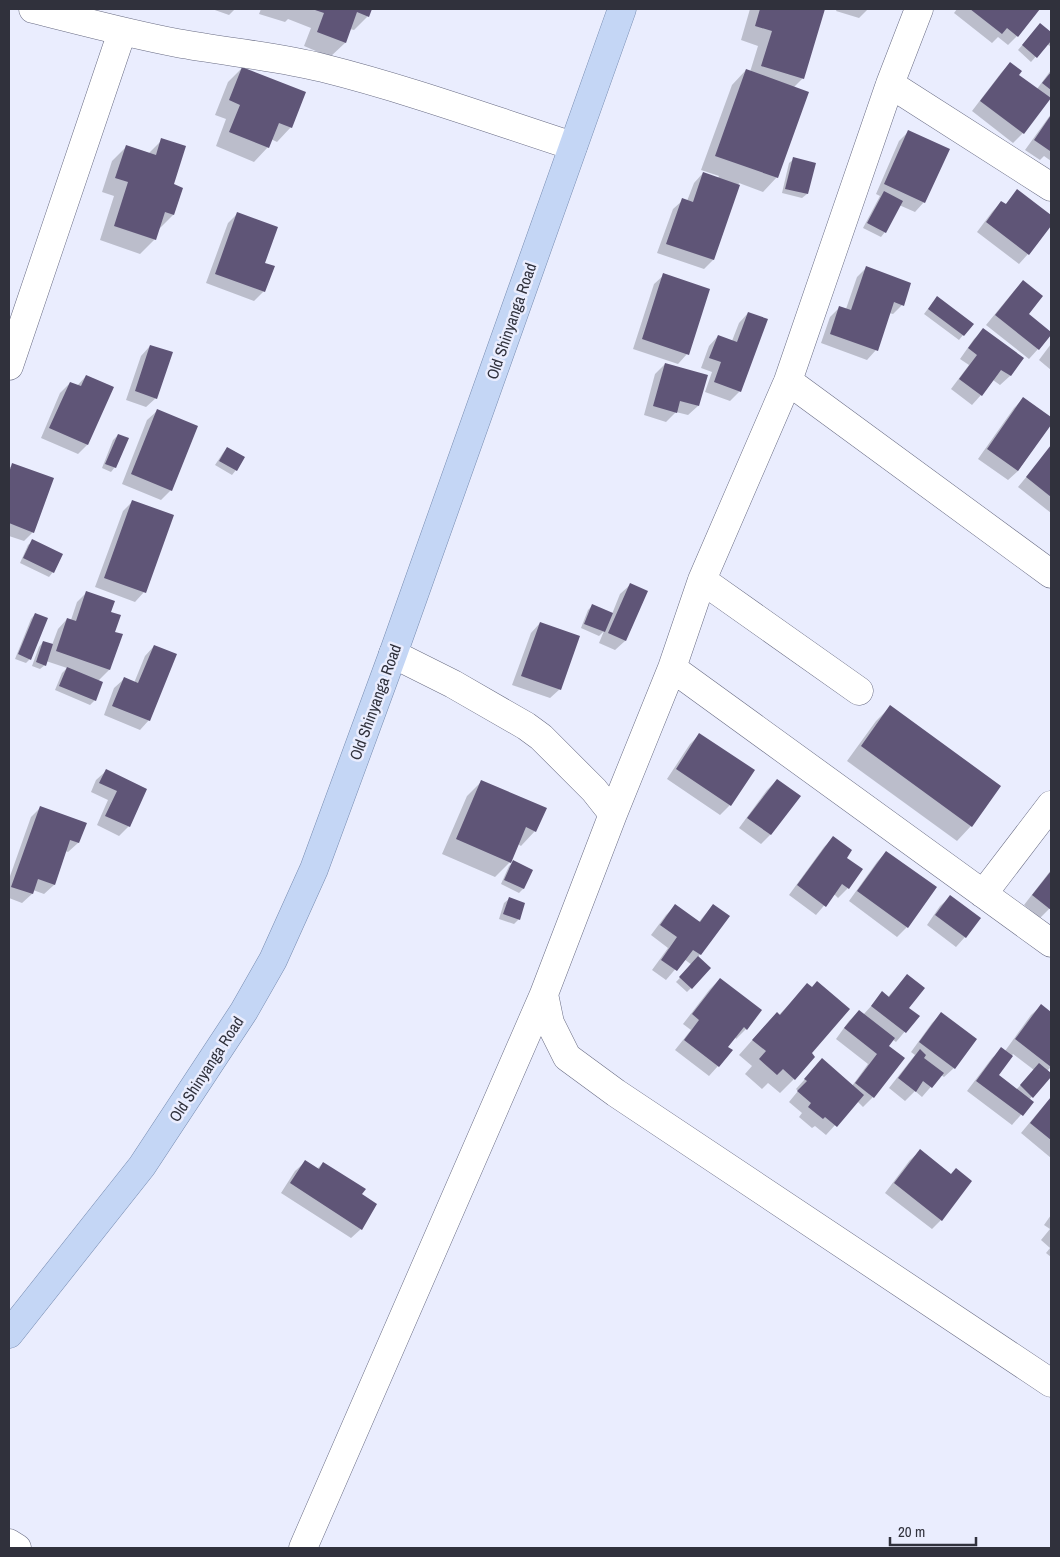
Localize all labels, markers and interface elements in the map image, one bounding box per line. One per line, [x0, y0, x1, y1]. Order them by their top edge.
street label: Old Shinyanga Road [481, 260, 541, 382]
street label: Old Shinyanga Road [344, 641, 406, 763]
street label: Old Shinyanga Road [164, 1012, 248, 1126]
scale bar [890, 1514, 976, 1546]
text: 20 m [898, 1521, 925, 1542]

